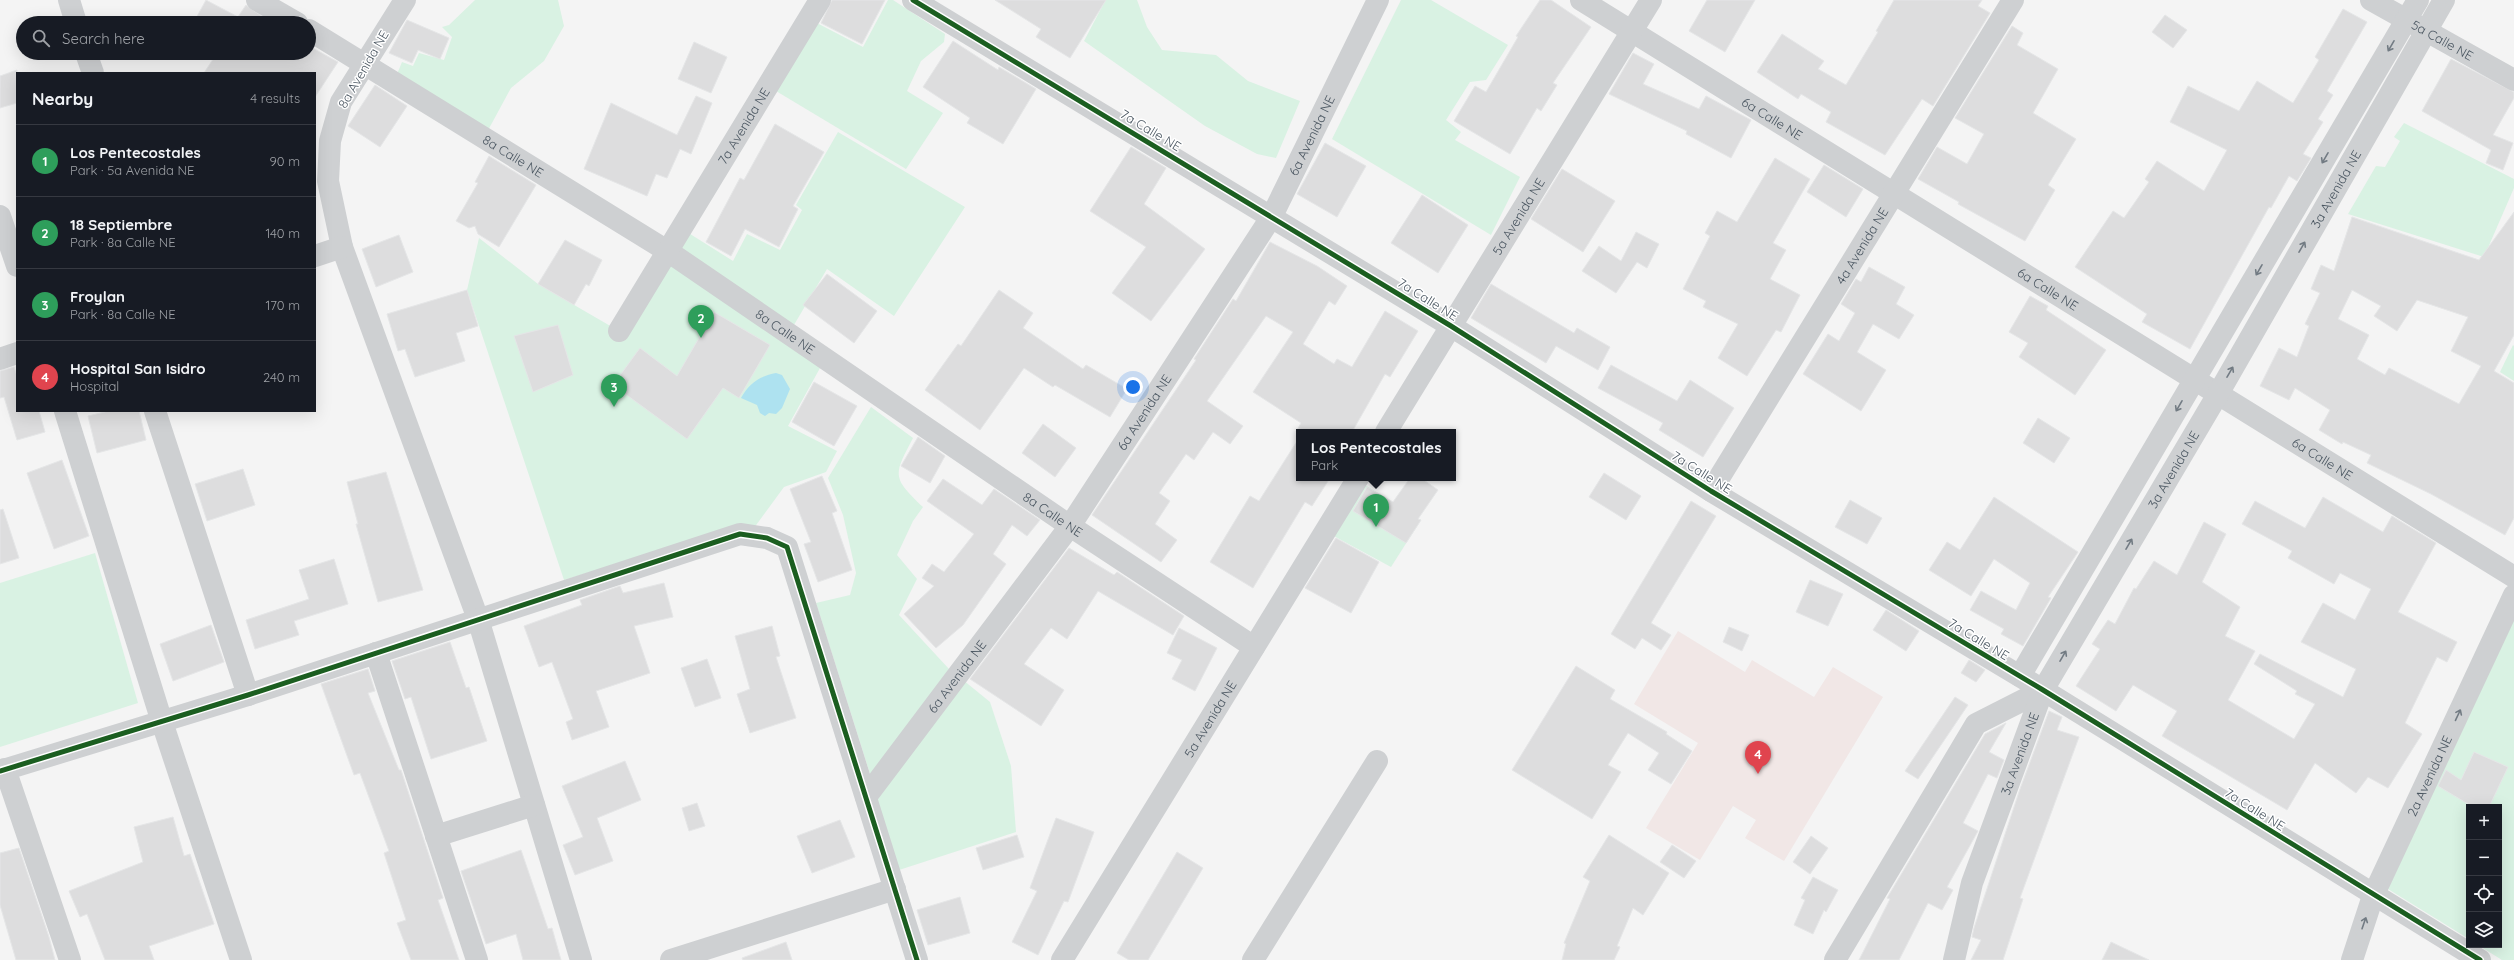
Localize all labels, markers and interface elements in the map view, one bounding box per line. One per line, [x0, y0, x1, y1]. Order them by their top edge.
search box [16, 16, 316, 60]
street label: 5a Calle NE [2409, 16, 2476, 64]
icon: search [30, 27, 52, 49]
street label: 8a Avenida NE [334, 27, 392, 111]
text: Search here [62, 29, 145, 48]
one-way arrow [2386, 40, 2394, 52]
street label: 7a Avenida NE [714, 85, 773, 167]
text: Nearby [32, 88, 93, 109]
text: 4 results [250, 90, 300, 106]
street label: 6a Avenida NE [1285, 93, 1338, 178]
street label: 6a Calle NE [1739, 94, 1806, 143]
street label: 7a Calle NE [1118, 106, 1184, 154]
street label: 8a Calle NE [480, 131, 547, 181]
text: Los Pentecostales [70, 143, 201, 162]
street label: 3a Avenida NE [2307, 147, 2364, 231]
one-way arrow [2320, 152, 2328, 164]
text: 1 [42, 153, 48, 169]
text: 90 m [270, 153, 300, 169]
text: Park · 5a Avenida NE [70, 162, 194, 178]
street label: 5a Avenida NE [1489, 175, 1548, 258]
street label: 4a Avenida NE [1832, 204, 1892, 287]
text: 18 Septiembre [70, 215, 172, 234]
text: 2 [41, 225, 49, 241]
text: 140 m [265, 225, 300, 241]
text: Park · 8a Calle NE [70, 234, 176, 250]
one-way arrow [2298, 241, 2306, 253]
street label: 6a Calle NE [2015, 264, 2081, 314]
one-way arrow [2254, 264, 2262, 276]
street label: 7a Calle NE [1395, 274, 1461, 324]
text: Froylan [70, 287, 125, 306]
text: 3 [42, 297, 48, 313]
text: 170 m [265, 297, 300, 313]
pin: 2 [688, 305, 714, 338]
text: Park · 8a Calle NE [70, 306, 176, 322]
street label: 8a Calle NE [753, 306, 818, 358]
text: Hospital San Isidro [70, 359, 206, 378]
one-way arrow [2227, 366, 2235, 378]
text: 4 [41, 369, 49, 385]
text: 240 m [263, 369, 300, 385]
street label: 6a Avenida NE [1114, 371, 1175, 453]
pin: 3 [601, 374, 627, 407]
your location [1123, 377, 1143, 397]
text: Hospital [70, 378, 119, 394]
one-way arrow [2174, 400, 2182, 412]
street label: 3a Avenida NE [2144, 428, 2202, 511]
popup [1296, 429, 1456, 481]
street label: 6a Calle NE [2289, 434, 2356, 483]
text: Los Pentecostales [1311, 438, 1441, 457]
street label: 7a Calle NE [1669, 447, 1735, 497]
text: Park [1311, 457, 1338, 473]
street label: 8a Calle NE [1020, 488, 1086, 540]
pin: 1 [1363, 494, 1389, 527]
one-way arrow [2126, 538, 2134, 550]
street label: 7a Calle NE [1946, 615, 2012, 663]
street label: 6a Avenida NE [924, 637, 989, 716]
one-way arrow [2060, 650, 2068, 662]
street label: 5a Avenida NE [1180, 677, 1240, 760]
street label: 3a Avenida NE [1997, 710, 2042, 797]
one-way arrow [2455, 710, 2462, 722]
street label: 2a Avenida NE [2403, 733, 2455, 819]
pin: 4 [1745, 741, 1771, 774]
street label: 7a Calle NE [2222, 784, 2288, 834]
map controls [2466, 804, 2502, 948]
button: + [2466, 804, 2502, 840]
button: − [2466, 840, 2502, 876]
button: locate [2466, 876, 2502, 912]
button: layers [2466, 912, 2502, 948]
one-way arrow [2361, 917, 2368, 930]

